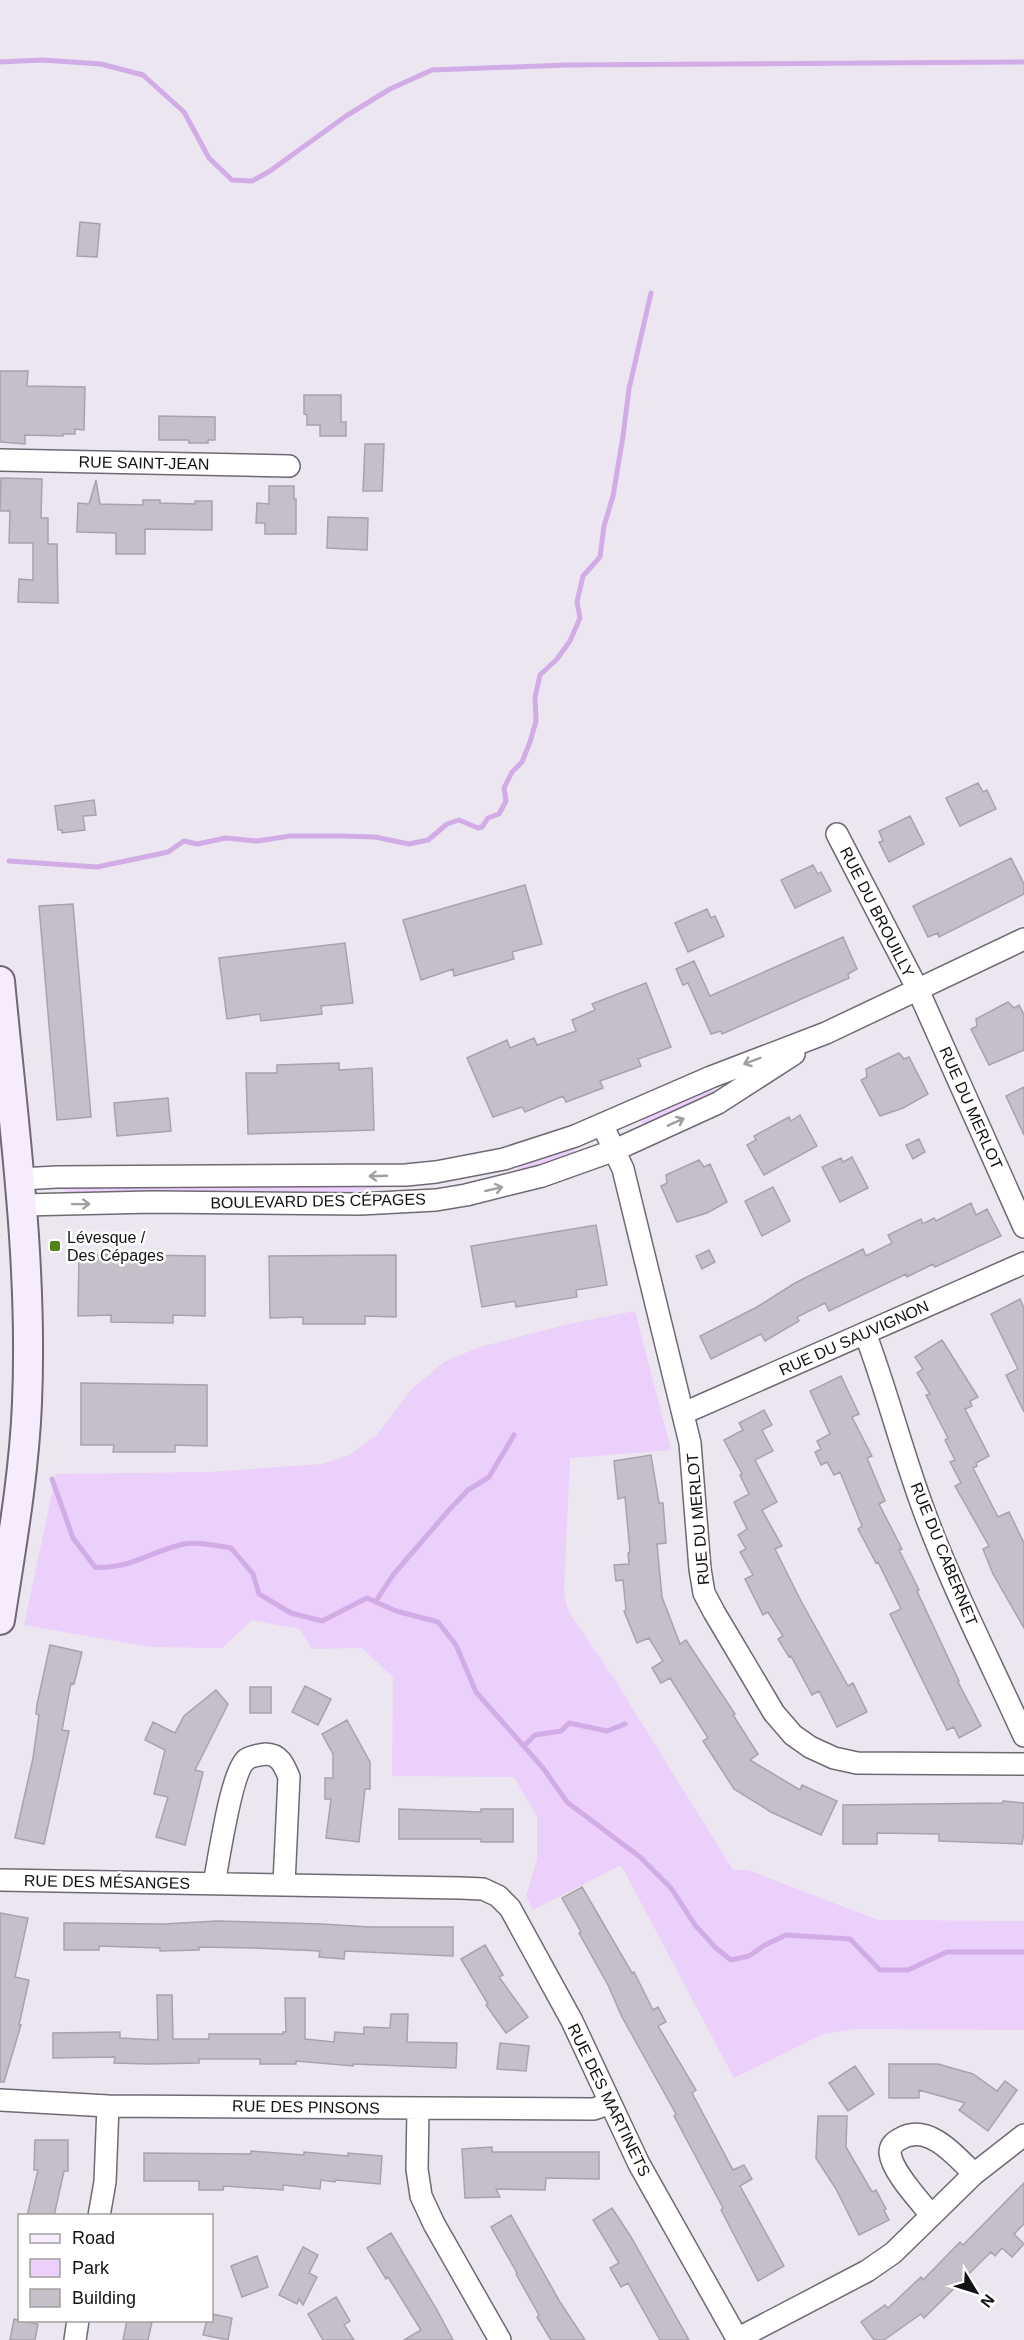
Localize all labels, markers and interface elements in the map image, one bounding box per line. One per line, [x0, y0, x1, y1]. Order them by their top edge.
street label: RUE SAINT-JEAN [79, 453, 209, 473]
street label: RUE DU BROUILLY [837, 844, 917, 980]
street label: RUE DU MERLOT [936, 1044, 1006, 1172]
one-way arrow [743, 1056, 762, 1067]
one-way arrow [667, 1116, 685, 1127]
one-way arrow [368, 1170, 388, 1182]
one-way arrow [484, 1183, 503, 1195]
street label: BOULEVARD DES CÉPAGES [210, 1190, 426, 1211]
one-way arrow [71, 1198, 91, 1210]
place label: Lévesque / Des Cépages [67, 1229, 164, 1264]
marker: Lévesque / Des Cépages [48, 1239, 62, 1253]
street label: RUE DU SAUVIGNON [777, 1297, 931, 1379]
street label: RUE DU MERLOT [684, 1452, 712, 1586]
street label: RUE DU CABERNET [907, 1480, 981, 1628]
street label: RUE DES MÉSANGES [24, 1871, 190, 1892]
street label: RUE DES MARTINETS [565, 2021, 653, 2179]
street label: RUE DES PINSONS [232, 2097, 380, 2117]
legend [18, 2214, 213, 2322]
text: Road [72, 2228, 115, 2248]
text: Park [72, 2258, 110, 2278]
north arrow [946, 2262, 1006, 2322]
text: Building [72, 2288, 136, 2308]
text: N [977, 2291, 998, 2311]

